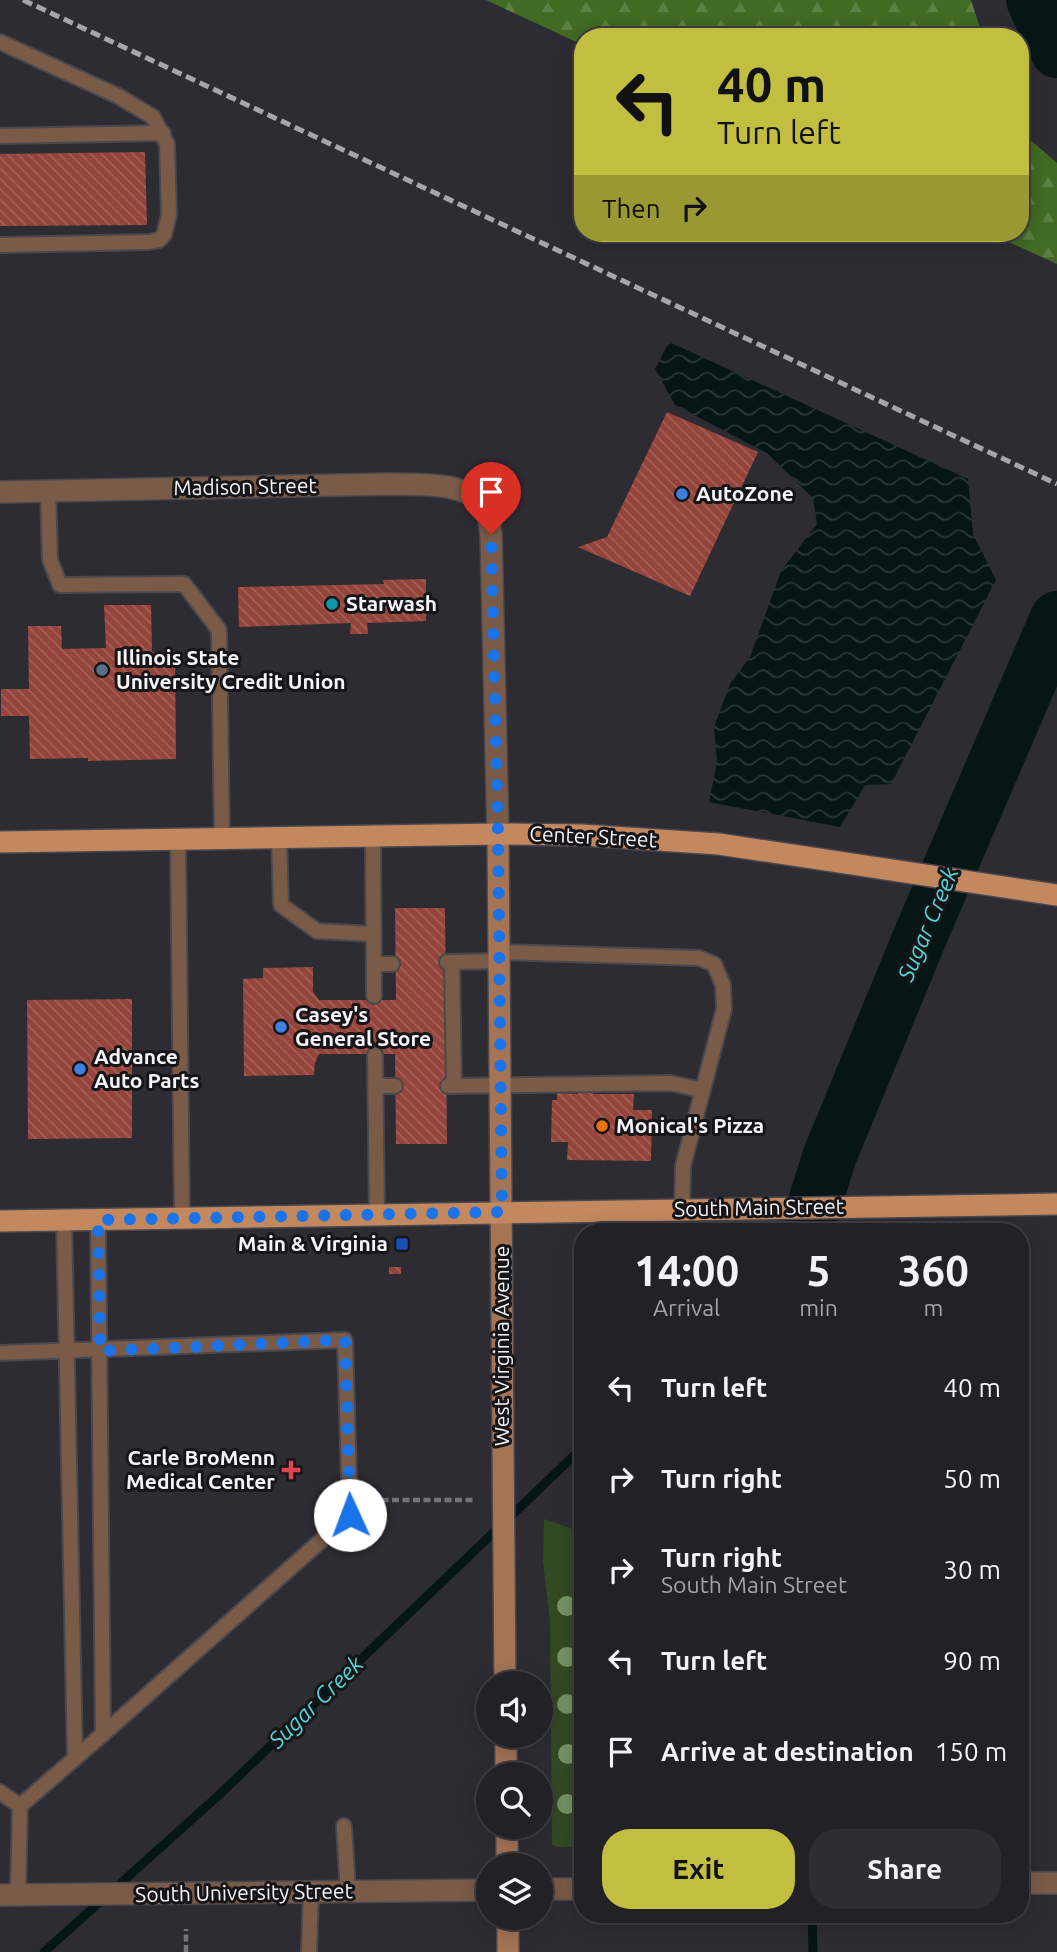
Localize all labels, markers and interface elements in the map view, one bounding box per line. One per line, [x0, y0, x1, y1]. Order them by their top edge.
icon: left [602, 56, 693, 147]
text: 40 m [717, 56, 826, 111]
text: Turn left [717, 114, 841, 150]
icon: right [675, 189, 713, 227]
text: Then [602, 194, 661, 223]
pin [461, 462, 521, 534]
street label: Madison Street [173, 473, 317, 499]
icon: arrive [472, 473, 510, 511]
place label: AutoZone [696, 481, 794, 505]
marker: AutoZone [674, 486, 690, 502]
place label: Starwash [346, 591, 437, 615]
marker: Starwash [324, 596, 340, 612]
place label: Illinois State University Credit Union [116, 645, 346, 693]
marker: Illinois State University Credit Union [94, 662, 110, 678]
street label: Center Street [529, 821, 657, 851]
water label: Sugar Creek [892, 863, 963, 985]
place label: Casey's General Store [295, 1002, 431, 1050]
marker: Casey's General Store [273, 1019, 289, 1035]
place label: Advance Auto Parts [94, 1044, 199, 1092]
marker: Advance Auto Parts [72, 1061, 88, 1077]
place label: Monical's Pizza [616, 1113, 764, 1137]
marker: Monical's Pizza [594, 1118, 610, 1134]
street label: South Main Street [674, 1194, 844, 1220]
place label: Main & Virginia [238, 1231, 388, 1255]
marker: Main & Virginia [394, 1236, 410, 1252]
street label: West Virginia Avenue [489, 1246, 513, 1446]
text: 14:00 [634, 1247, 739, 1294]
text: 5 [807, 1247, 830, 1294]
text: 360 [898, 1247, 969, 1294]
text: Arrival [653, 1295, 720, 1320]
text: min [799, 1295, 838, 1320]
text: m [923, 1295, 943, 1320]
icon: left [602, 1369, 640, 1407]
text: Turn left [661, 1373, 767, 1402]
text: 40 m [943, 1373, 1001, 1402]
place label: Carle BroMenn Medical Center [126, 1445, 275, 1493]
marker: Carle BroMenn Medical Center [281, 1460, 301, 1480]
icon: right [602, 1460, 640, 1498]
text: Turn right [661, 1464, 782, 1493]
text: 50 m [943, 1464, 1001, 1493]
position arrow [313, 1478, 387, 1552]
text: Turn right [661, 1543, 782, 1572]
icon: right [602, 1551, 640, 1589]
text: 30 m [943, 1555, 1001, 1584]
text: South Main Street [661, 1572, 847, 1597]
icon: left [602, 1642, 640, 1680]
text: Turn left [661, 1646, 767, 1675]
text: 90 m [943, 1646, 1001, 1675]
water label: Sugar Creek [263, 1650, 368, 1753]
map controls [476, 1671, 553, 1930]
button: sound [476, 1671, 553, 1748]
icon: arrive [602, 1733, 640, 1771]
text: Arrive at destination [661, 1737, 914, 1766]
text: 150 m [935, 1737, 1007, 1766]
button: search [476, 1762, 553, 1839]
button: Exit [602, 1829, 795, 1909]
button: Share [809, 1829, 1001, 1909]
button: layers [476, 1853, 553, 1930]
street label: South University Street [135, 1878, 353, 1906]

